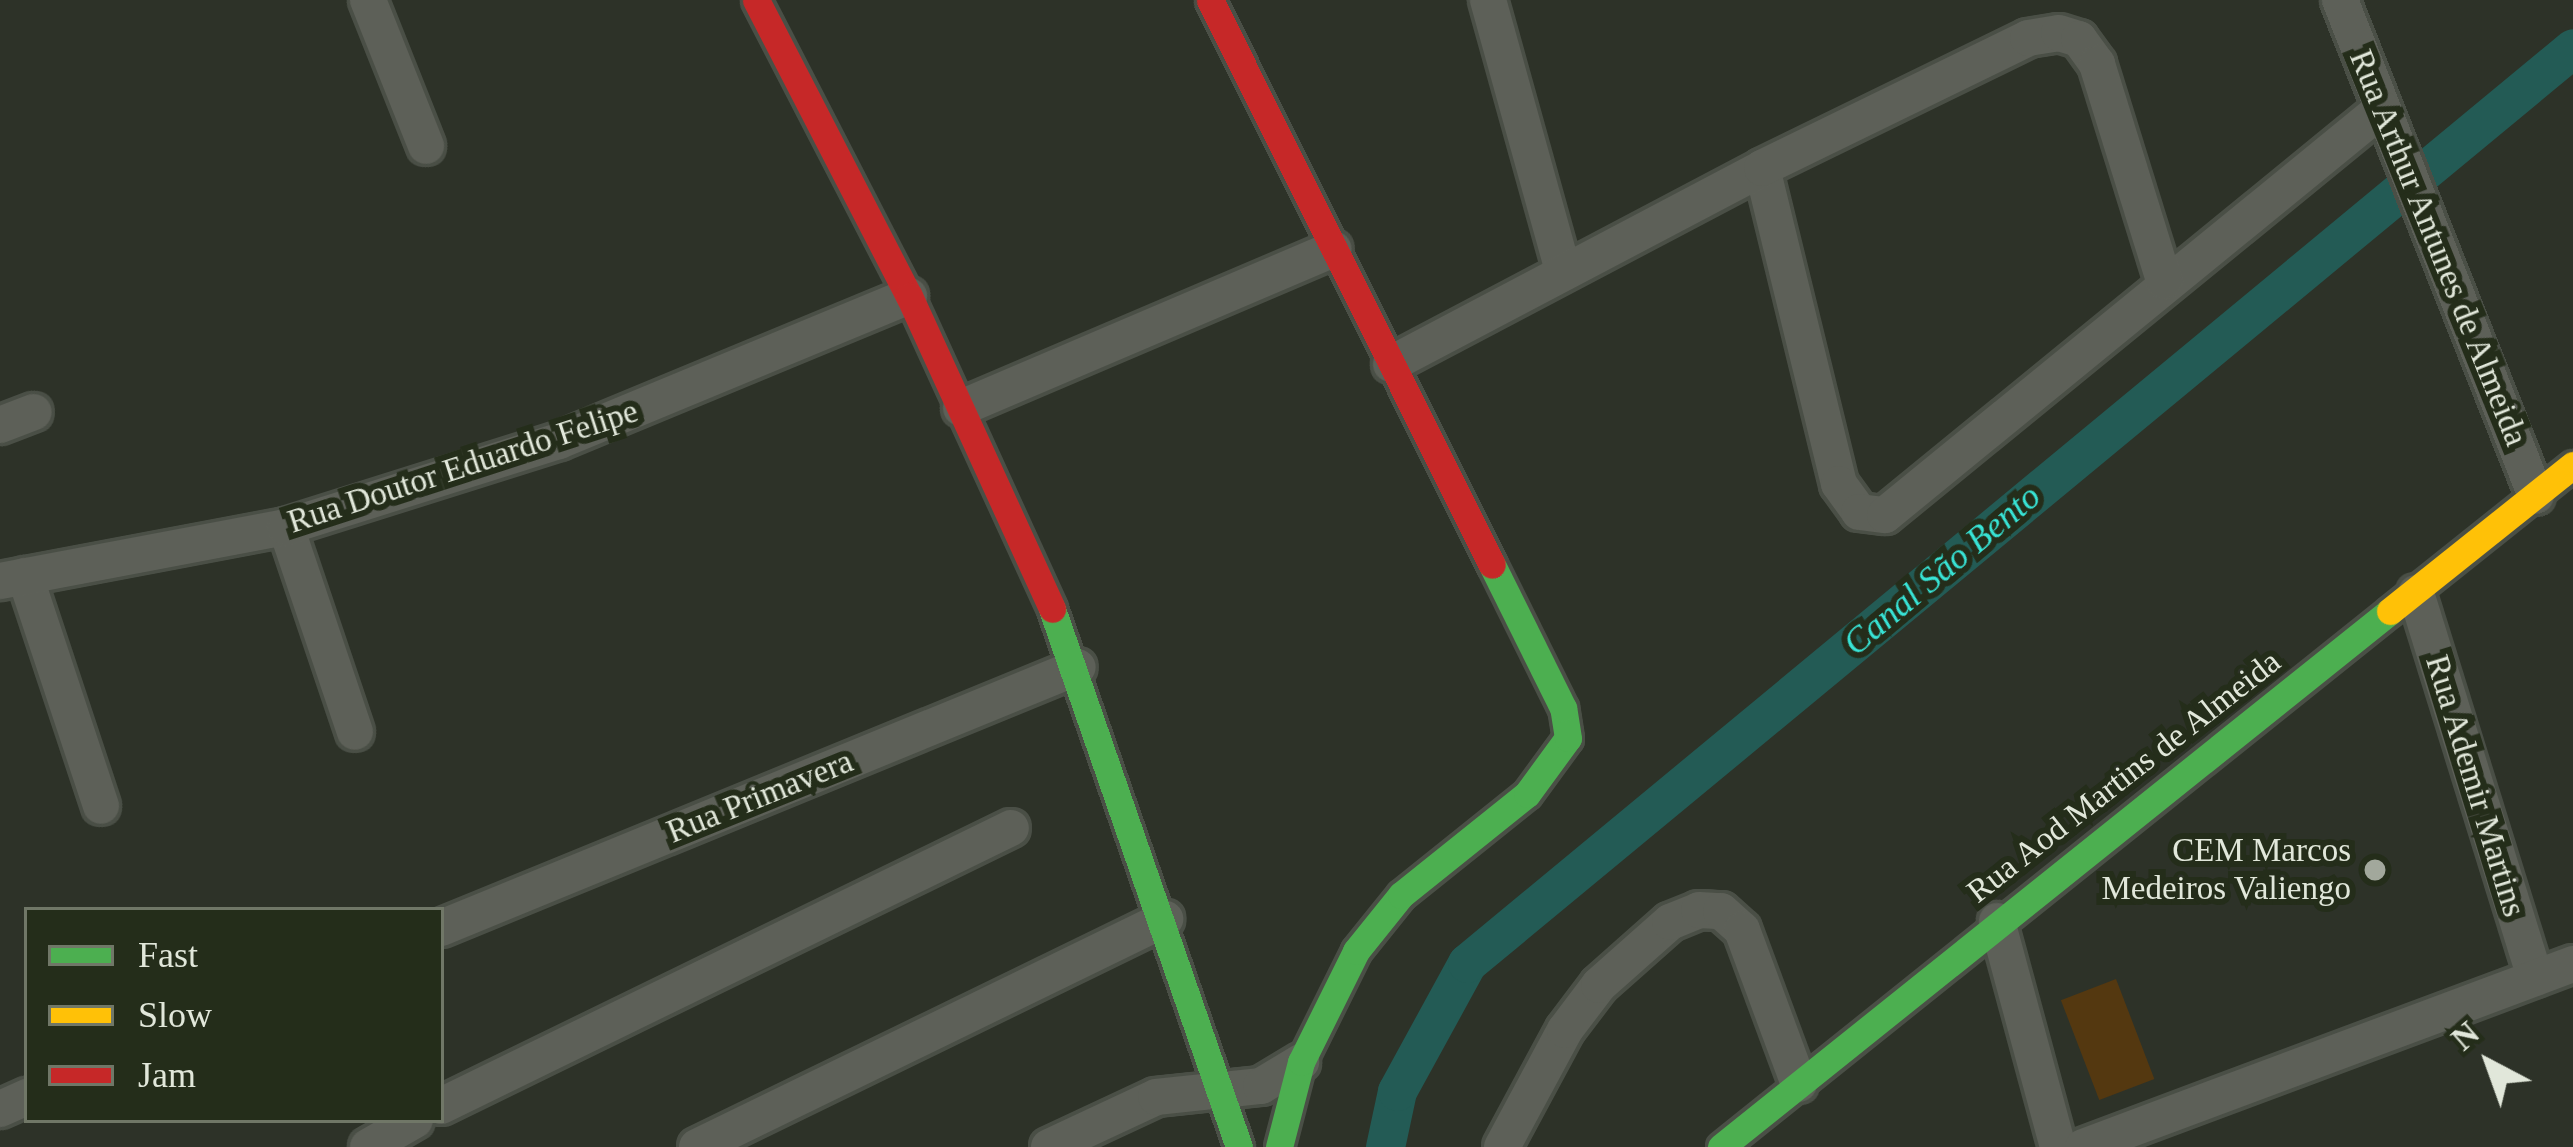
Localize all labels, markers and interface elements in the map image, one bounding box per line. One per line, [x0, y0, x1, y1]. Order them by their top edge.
street label: Rua Arthur Antunes de Almeida [2339, 42, 2537, 454]
street label: Rua Doutor Eduardo Felipe [283, 392, 643, 542]
water label: Canal São Bento [1835, 475, 2049, 665]
street label: Rua Aod Martins de Almeida [1958, 641, 2290, 913]
street label: Rua Ademir Martins [2416, 650, 2534, 922]
street label: Rua Primavera [661, 742, 859, 852]
place label: CEM Marcos Medeiros Valiengo [2101, 831, 2351, 909]
marker: CEM Marcos Medeiros Valiengo [2362, 857, 2388, 883]
legend [24, 907, 444, 1123]
text: Fast [138, 935, 198, 975]
text: Slow [138, 995, 212, 1035]
north arrow [2429, 1003, 2549, 1123]
text: N [2445, 1014, 2486, 1057]
text: Jam [138, 1055, 196, 1095]

